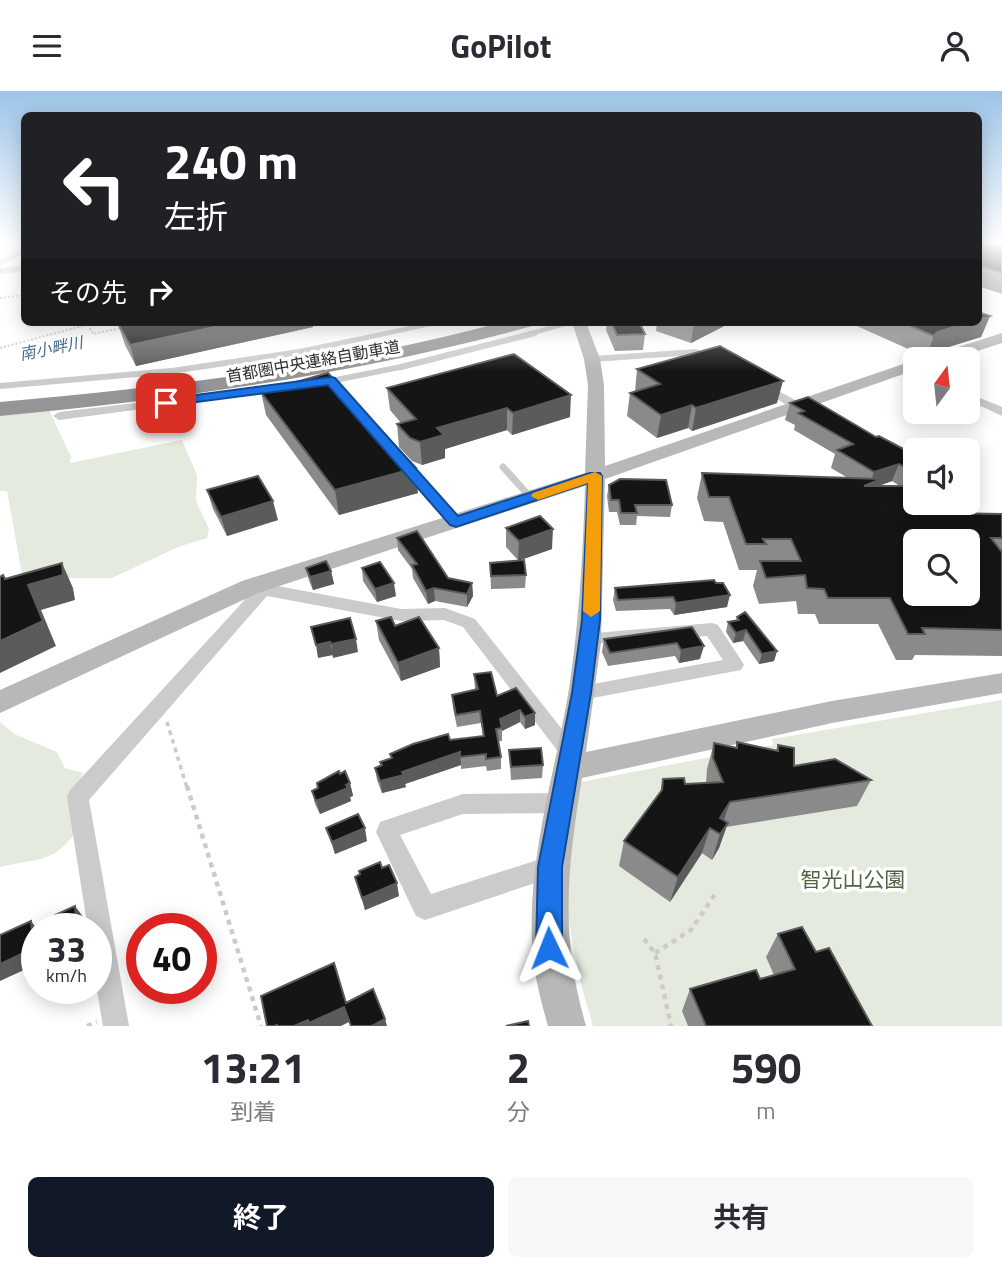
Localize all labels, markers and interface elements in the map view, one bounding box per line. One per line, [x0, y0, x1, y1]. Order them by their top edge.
text: GoPilot [451, 22, 551, 70]
icon: menu [28, 27, 66, 65]
icon: person [936, 27, 974, 65]
text: 240 m [164, 123, 298, 198]
icon: left [49, 140, 140, 231]
text: 左折 [164, 192, 228, 240]
text: その先 [49, 273, 127, 312]
icon: right [141, 273, 179, 311]
water label: 南小畔川 [17, 330, 87, 366]
street label: 首都圏中央連絡自動車道 [224, 334, 402, 388]
north arrow [903, 347, 980, 423]
map controls [903, 347, 980, 606]
pin [136, 373, 196, 433]
icon: arrive [147, 384, 185, 422]
button: sound [903, 438, 980, 515]
button: search [903, 529, 980, 606]
park label: 智光山公園 [801, 863, 906, 895]
position arrow [512, 911, 586, 985]
speed limit sign: 40 [126, 913, 217, 1004]
text: 33 [47, 922, 86, 976]
text: km/h [46, 962, 87, 989]
text: 13:21 [201, 1035, 306, 1099]
text: 2 [506, 1035, 530, 1099]
text: 590 [731, 1035, 801, 1099]
text: m [756, 1093, 776, 1128]
text: 到着 [230, 1094, 276, 1129]
text: 分 [507, 1094, 530, 1129]
button: 終了 [28, 1177, 494, 1257]
button: 共有 [508, 1177, 974, 1257]

